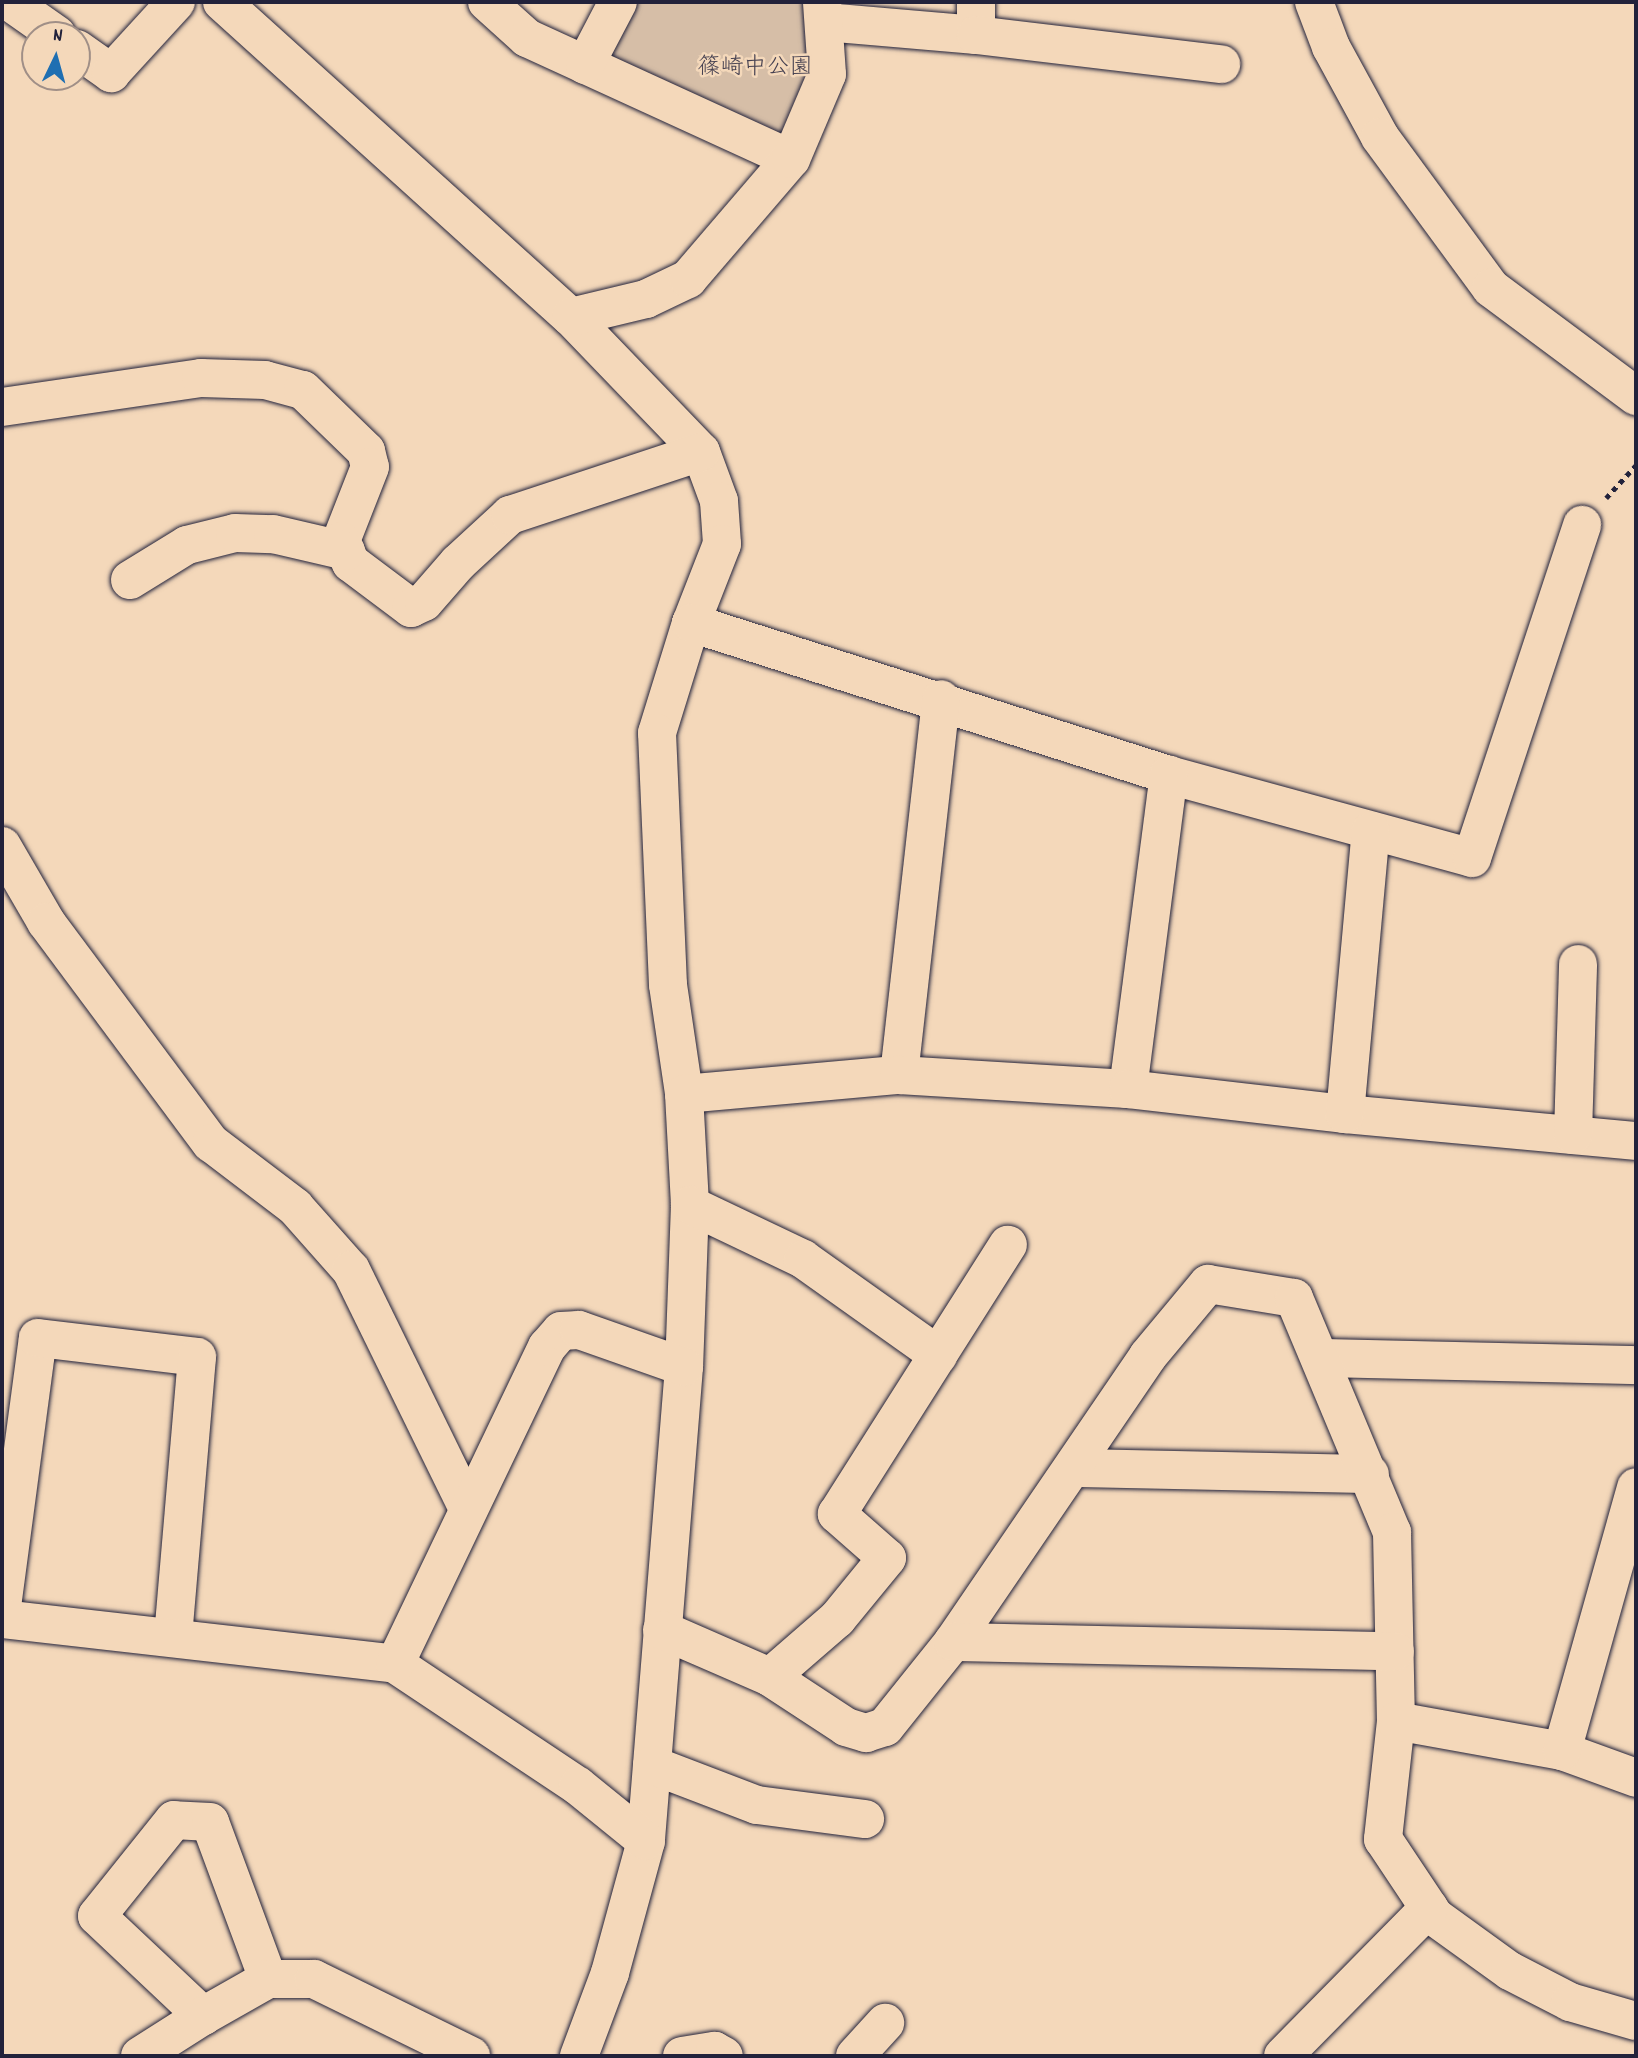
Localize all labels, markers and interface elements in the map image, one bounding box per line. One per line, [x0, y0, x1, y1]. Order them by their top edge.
north arrow [21, 21, 91, 91]
text: N [52, 23, 64, 50]
park label: 篠崎中公園 [698, 55, 812, 83]

